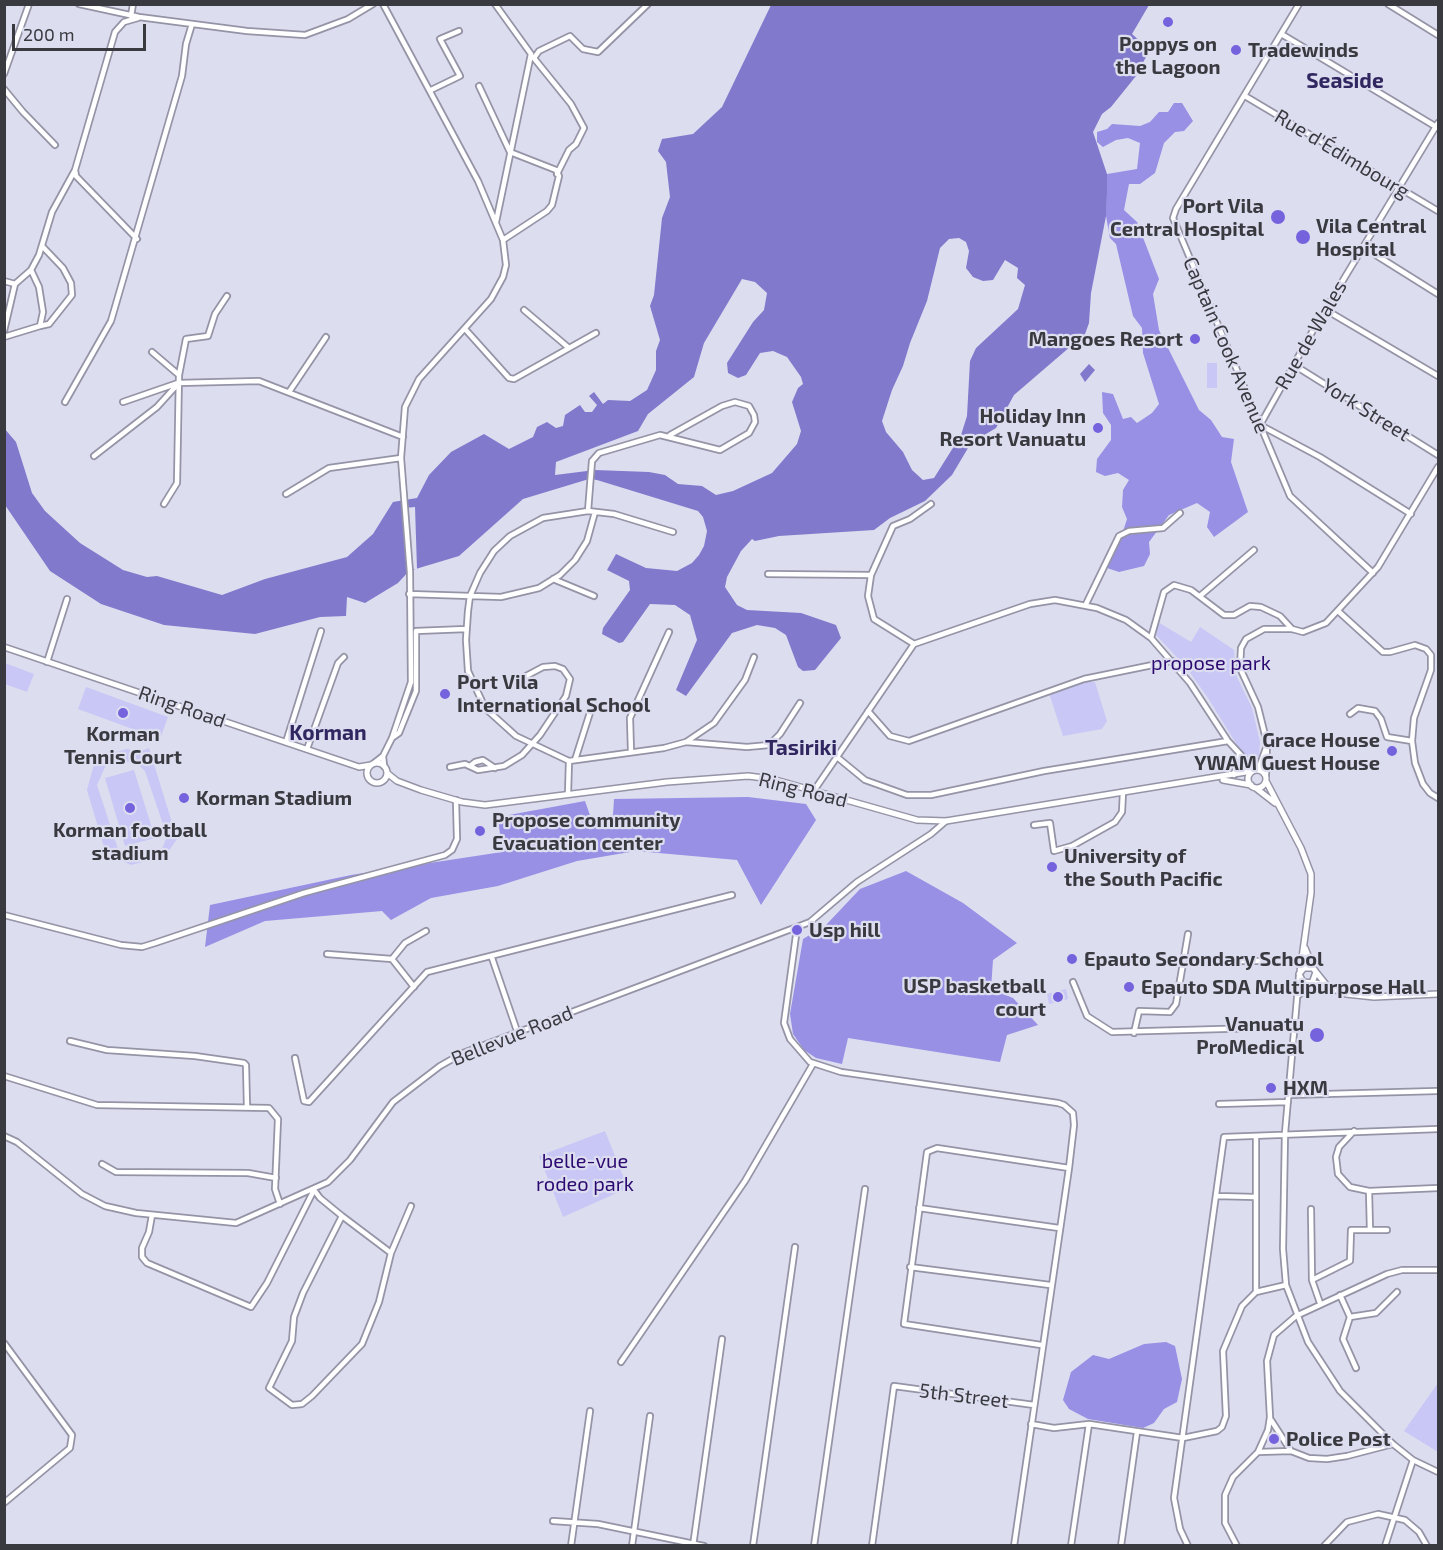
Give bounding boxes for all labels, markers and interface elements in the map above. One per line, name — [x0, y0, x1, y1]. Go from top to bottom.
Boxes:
scale bar — [15, 12, 148, 50]
marker: Poppys on the Lagoon — [1161, 15, 1175, 29]
text: 200 m — [23, 23, 75, 45]
place label: Poppys on the Lagoon — [1115, 32, 1221, 79]
place label: Tradewinds — [1248, 38, 1359, 62]
marker: Tradewinds — [1229, 43, 1243, 57]
district label: Seaside — [1306, 68, 1384, 94]
street label: Rue d'Édimbourg — [1270, 104, 1414, 204]
place label: Port Vila Central Hospital — [1110, 194, 1264, 241]
marker: Port Vila Central Hospital — [1269, 208, 1287, 226]
place label: Vila Central Hospital — [1316, 214, 1426, 261]
marker: Vila Central Hospital — [1294, 228, 1312, 246]
street label: Captain Cook Avenue — [1178, 253, 1274, 437]
street label: Rue de Wales — [1270, 276, 1352, 394]
place label: Mangoes Resort — [1028, 327, 1183, 351]
marker: Mangoes Resort — [1188, 332, 1202, 346]
street label: York Street — [1317, 373, 1415, 447]
place label: Holiday Inn Resort Vanuatu — [939, 404, 1086, 451]
marker: Holiday Inn Resort Vanuatu — [1091, 421, 1105, 435]
park label: propose park — [1151, 651, 1271, 675]
place label: Port Vila International School — [457, 670, 650, 717]
street label: Ring Road — [135, 681, 229, 733]
marker: Port Vila International School — [438, 687, 452, 701]
marker: Korman Tennis Court — [116, 706, 130, 720]
district label: Korman — [289, 720, 367, 746]
place label: Korman Tennis Court — [64, 722, 182, 769]
place label: Grace House YWAM Guest House — [1194, 728, 1380, 775]
district label: Tasiriki — [765, 735, 837, 761]
marker: Grace House YWAM Guest House — [1385, 744, 1399, 758]
street label: Ring Road — [756, 767, 850, 813]
place label: Korman Stadium — [196, 786, 352, 810]
marker: Korman Stadium — [177, 791, 191, 805]
marker: Korman football stadium — [123, 801, 137, 815]
place label: Propose community Evacuation center — [492, 808, 681, 855]
place label: Korman football stadium — [53, 818, 207, 865]
marker: Propose community Evacuation center — [473, 824, 487, 838]
place label: University of the South Pacific — [1064, 844, 1223, 891]
marker: University of the South Pacific — [1045, 860, 1059, 874]
place label: Usp hill — [809, 918, 880, 942]
marker: Usp hill — [790, 923, 804, 937]
place label: Epauto Secondary School — [1084, 947, 1324, 971]
marker: Epauto Secondary School — [1065, 952, 1079, 966]
place label: USP basketball court — [903, 974, 1046, 1021]
place label: Epauto SDA Multipurpose Hall — [1141, 975, 1426, 999]
marker: Epauto SDA Multipurpose Hall — [1122, 980, 1136, 994]
marker: USP basketball court — [1051, 990, 1065, 1004]
street label: Bellevue Road — [448, 1001, 576, 1071]
place label: Vanuatu ProMedical — [1196, 1012, 1304, 1059]
marker: Vanuatu ProMedical — [1308, 1026, 1326, 1044]
place label: HXM — [1283, 1076, 1328, 1100]
marker: HXM — [1264, 1081, 1278, 1095]
park label: belle-vue rodeo park — [536, 1149, 634, 1196]
street label: 5th Street — [918, 1379, 1010, 1413]
place label: Police Post — [1286, 1427, 1391, 1451]
marker: Police Post — [1267, 1432, 1281, 1446]

